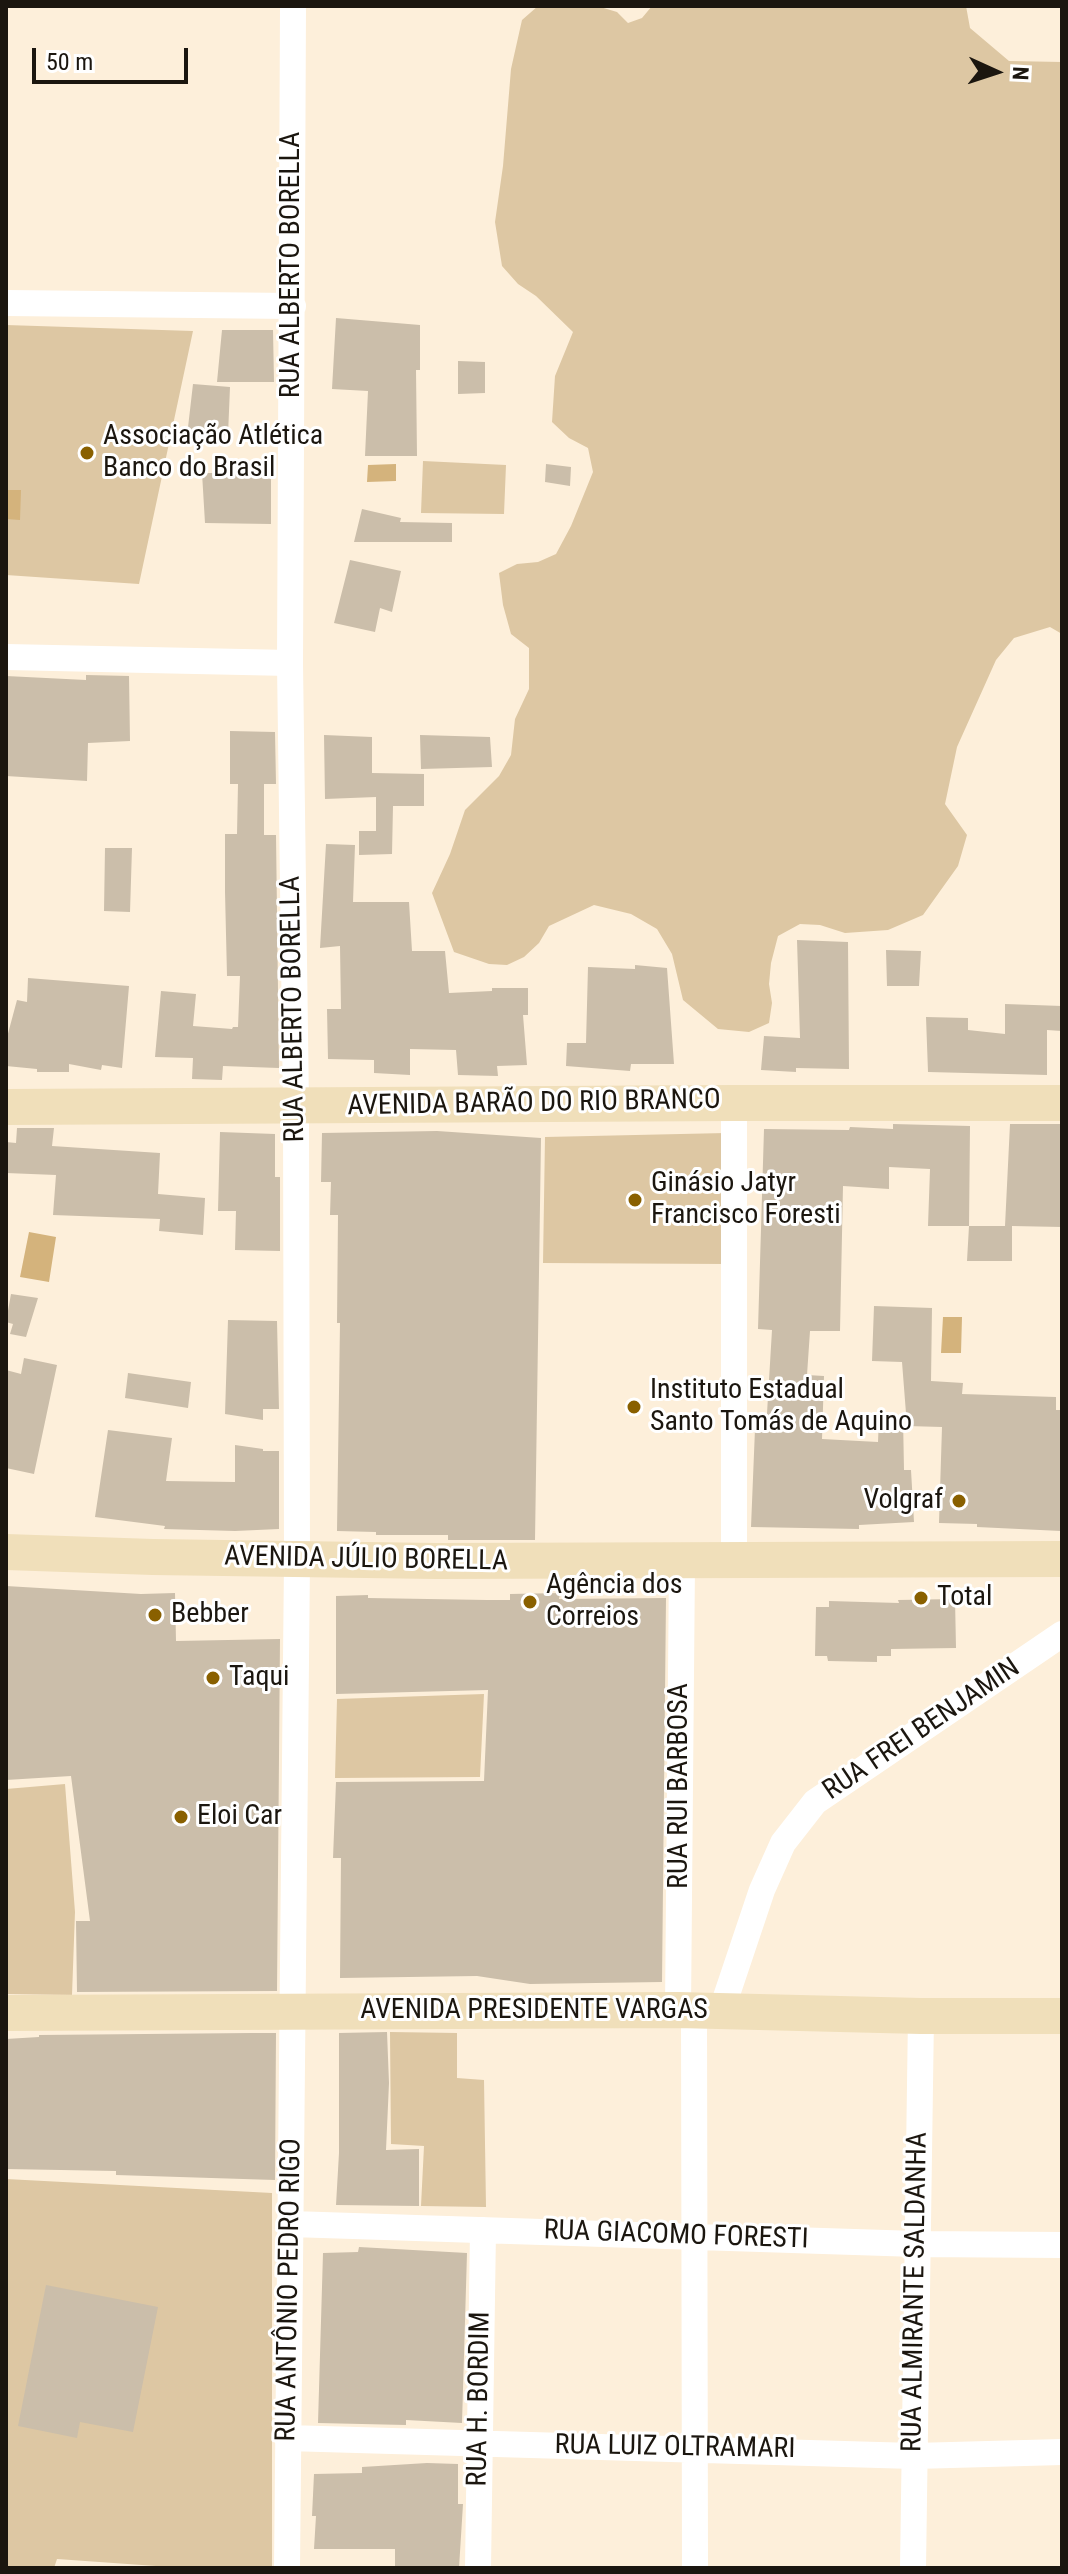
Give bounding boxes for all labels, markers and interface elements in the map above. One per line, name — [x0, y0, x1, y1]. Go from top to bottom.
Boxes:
scale bar — [36, 32, 192, 82]
north arrow — [956, 32, 1036, 112]
text: 50 m — [46, 48, 93, 76]
text: N — [1008, 66, 1033, 81]
street label: RUA ALBERTO BORELLA — [275, 132, 309, 398]
place label: Associação Atlética Banco do Brasil — [103, 420, 323, 486]
marker: Associação Atlética Banco do Brasil — [78, 444, 96, 462]
street label: RUA ALBERTO BORELLA — [275, 875, 313, 1143]
street label: AVENIDA BARÃO DO RIO BRANCO — [347, 1084, 721, 1124]
place label: Ginásio Jatyr Francisco Foresti — [651, 1167, 841, 1233]
marker: Ginásio Jatyr Francisco Foresti — [626, 1191, 644, 1209]
place label: Instituto Estadual Santo Tomás de Aquino — [650, 1374, 912, 1440]
marker: Instituto Estadual Santo Tomás de Aquino — [625, 1398, 643, 1416]
place label: Volgraf — [863, 1484, 943, 1518]
marker: Volgraf — [950, 1492, 968, 1510]
street label: AVENIDA JÚLIO BORELLA — [224, 1541, 508, 1579]
place label: Agência dos Correios — [546, 1569, 683, 1635]
place label: Total — [937, 1581, 992, 1615]
marker: Total — [912, 1589, 930, 1607]
marker: Agência dos Correios — [521, 1593, 539, 1611]
place label: Bebber — [171, 1598, 249, 1632]
marker: Bebber — [146, 1606, 164, 1624]
street label: RUA FREI BENJAMIN — [817, 1652, 1027, 1808]
place label: Taqui — [229, 1661, 289, 1695]
marker: Taqui — [204, 1669, 222, 1687]
street label: RUA RUI BARBOSA — [663, 1683, 697, 1889]
place label: Eloi Car — [197, 1800, 282, 1834]
marker: Eloi Car — [172, 1808, 190, 1826]
street label: AVENIDA PRESIDENTE VARGAS — [360, 1994, 708, 2028]
street label: RUA ALMIRANTE SALDANHA — [896, 2132, 936, 2452]
street label: RUA ANTÔNIO PEDRO RIGO — [271, 2138, 309, 2442]
street label: RUA GIACOMO FORESTI — [543, 2215, 809, 2257]
street label: RUA H. BORDIM — [462, 2311, 498, 2487]
street label: RUA LUIZ OLTRAMARI — [554, 2429, 796, 2467]

